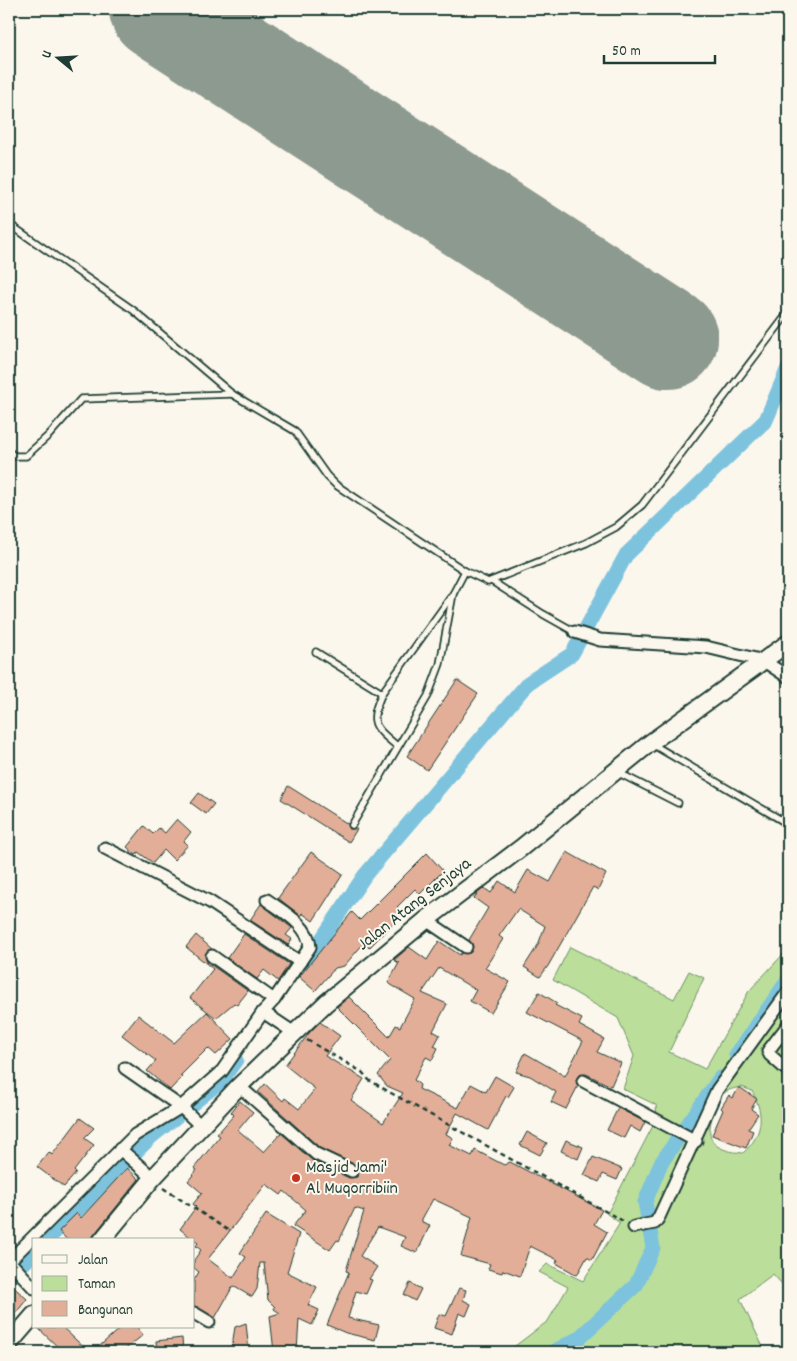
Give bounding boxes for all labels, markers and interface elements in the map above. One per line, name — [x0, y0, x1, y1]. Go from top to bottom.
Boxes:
north arrow — [32, 32, 82, 82]
scale bar — [604, 32, 716, 64]
text: 50 m — [612, 41, 641, 63]
text: U — [37, 48, 58, 61]
street label: Jalan Atang Senjaya — [353, 852, 478, 957]
place label: Masjid Jami' Al Muqorribiin — [306, 1156, 398, 1202]
marker: Masjid Jami' Al Muqorribiin — [290, 1172, 302, 1184]
legend — [32, 1238, 195, 1328]
text: Jalan — [78, 1250, 108, 1272]
text: Taman — [78, 1274, 115, 1296]
text: Bangunan — [78, 1300, 133, 1322]

